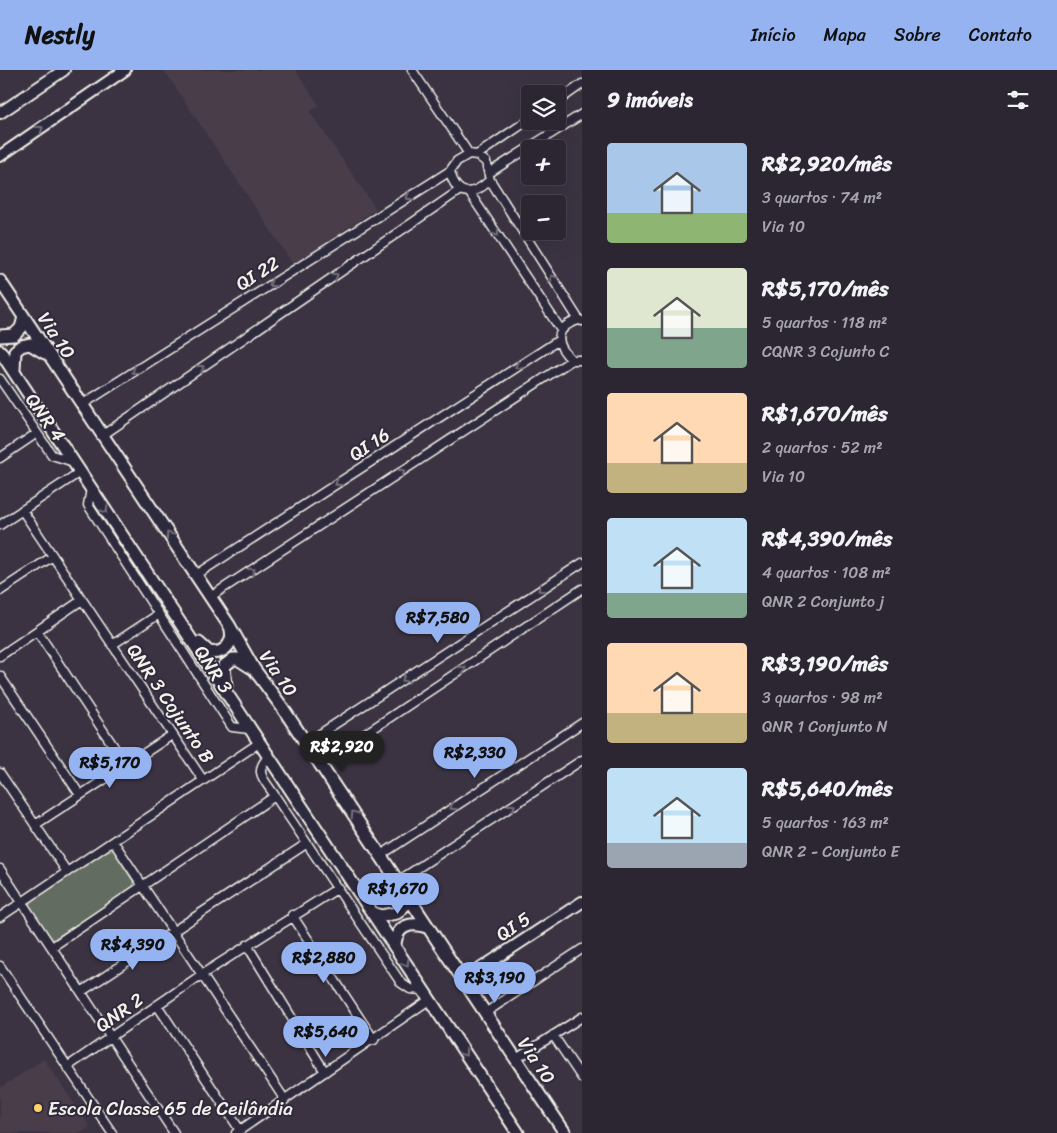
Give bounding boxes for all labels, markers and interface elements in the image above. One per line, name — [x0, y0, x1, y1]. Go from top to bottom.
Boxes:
text: Nestly — [25, 14, 95, 56]
text: Início — [751, 19, 796, 51]
text: Mapa — [824, 19, 866, 51]
text: Sobre — [894, 19, 941, 51]
text: Contato — [969, 19, 1032, 51]
text: 9 imóveis — [607, 81, 693, 119]
map controls — [521, 85, 566, 240]
button: layers — [521, 85, 566, 130]
icon: filters — [1004, 86, 1032, 114]
one-way arrow — [34, 126, 44, 135]
button: + — [521, 140, 566, 185]
text: R$2,920/mês — [762, 145, 892, 183]
icon: home — [647, 163, 707, 223]
text: 3 quartos · 74 m² — [762, 183, 882, 212]
one-way arrow — [405, 190, 414, 200]
button: − — [521, 195, 566, 240]
text: Via 10 — [762, 212, 805, 241]
one-way arrow — [490, 227, 499, 237]
street label: QI 22 — [229, 247, 286, 300]
text: R$5,170/mês — [762, 270, 889, 308]
one-way arrow — [329, 273, 339, 282]
one-way arrow — [549, 275, 559, 284]
one-way arrow — [268, 278, 278, 287]
icon: home — [647, 288, 707, 348]
street label: Via 10 — [29, 305, 85, 366]
text: 5 quartos · 118 m² — [762, 308, 887, 337]
text: CQNR 3 Cojunto C — [762, 337, 889, 366]
one-way arrow — [514, 360, 523, 370]
one-way arrow — [131, 365, 140, 374]
one-way arrow — [195, 365, 205, 374]
street label: QNR 4 — [17, 386, 75, 449]
text: R$1,670/mês — [762, 395, 888, 433]
icon: home — [647, 413, 707, 473]
street label: QI 16 — [342, 419, 397, 470]
text: 2 quartos · 52 m² — [762, 433, 882, 462]
text: Via 10 — [762, 462, 805, 491]
one-way arrow — [396, 469, 406, 478]
one-way arrow — [334, 477, 343, 487]
one-way arrow — [99, 504, 108, 513]
text: R$4,390/mês — [762, 520, 892, 558]
one-way arrow — [166, 531, 175, 540]
icon: home — [647, 538, 707, 598]
text: 4 quartos · 108 m² — [762, 558, 891, 587]
one-way arrow — [246, 568, 255, 578]
one-way arrow — [538, 583, 547, 593]
text: QNR 2 Conjunto j — [762, 587, 884, 616]
pin: R$7,580 — [392, 602, 484, 644]
text: R$7,580 — [406, 603, 470, 632]
street label: QNR 3 Cojunto B — [118, 636, 223, 770]
street label: QNR 3 — [185, 638, 242, 701]
street label: Via 10 — [250, 643, 307, 704]
text: R$3,190/mês — [762, 645, 888, 683]
icon: home — [647, 663, 707, 723]
one-way arrow — [457, 666, 466, 675]
one-way arrow — [402, 672, 411, 682]
text: 3 quartos · 98 m² — [762, 683, 882, 712]
text: QNR 1 Conjunto N — [762, 712, 888, 741]
pin: R$2,920 — [296, 730, 388, 773]
text: R$2,920 — [310, 732, 374, 761]
pin: R$2,330 — [429, 736, 521, 779]
text: R$2,330 — [444, 738, 506, 767]
pin: R$5,170 — [64, 746, 156, 789]
text: R$5,170 — [80, 748, 140, 777]
text: R$5,640/mês — [762, 770, 893, 808]
icon: home — [647, 788, 707, 848]
one-way arrow — [450, 801, 459, 810]
one-way arrow — [506, 804, 515, 813]
text: 5 quartos · 163 m² — [762, 808, 889, 837]
one-way arrow — [350, 810, 360, 819]
text: QNR 2 - Conjunto E — [762, 837, 899, 866]
pin: R$1,670 — [352, 872, 444, 915]
text: R$1,670 — [368, 874, 428, 903]
street label: QI 5 — [489, 902, 538, 950]
pin: R$4,390 — [87, 928, 179, 971]
text: R$4,390 — [101, 930, 165, 959]
pin: R$2,880 — [278, 942, 370, 984]
text: R$2,880 — [292, 943, 356, 972]
one-way arrow — [400, 958, 410, 967]
pin: R$3,190 — [449, 962, 541, 1004]
text: R$3,190 — [465, 963, 525, 992]
street label: QNR 2 — [88, 984, 150, 1041]
pin: R$5,640 — [280, 1016, 372, 1058]
text: R$5,640 — [294, 1017, 358, 1046]
street label: Via 10 — [509, 1030, 565, 1091]
one-way arrow — [458, 1047, 467, 1057]
place label: Escola Classe 65 de Ceilândia — [48, 1092, 293, 1125]
marker: Escola Classe 65 de Ceilândia — [32, 1102, 44, 1114]

